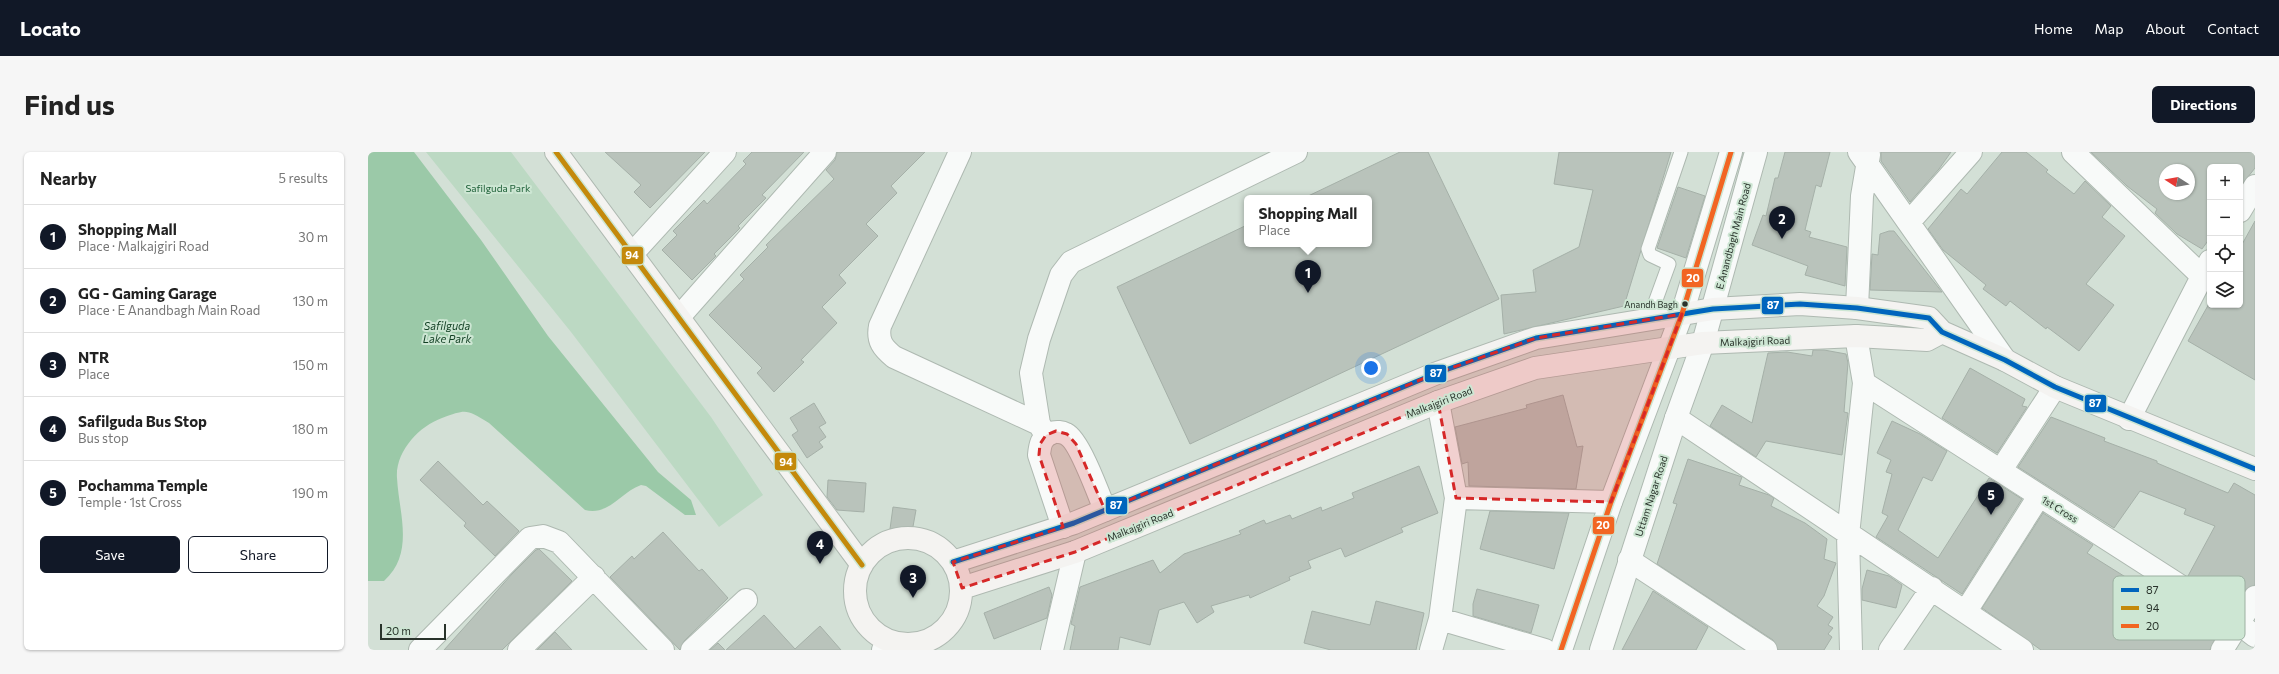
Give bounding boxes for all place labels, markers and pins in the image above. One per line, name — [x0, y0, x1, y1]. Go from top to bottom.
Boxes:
pin: 2 — [1769, 206, 1795, 239]
pin: 1 — [1295, 260, 1321, 293]
place label: Anandh Bagh — [1624, 299, 1678, 310]
marker: Anandh Bagh — [1680, 299, 1690, 309]
pin: 5 — [1978, 482, 2004, 515]
pin: 4 — [807, 531, 833, 564]
pin: 3 — [900, 565, 926, 598]

